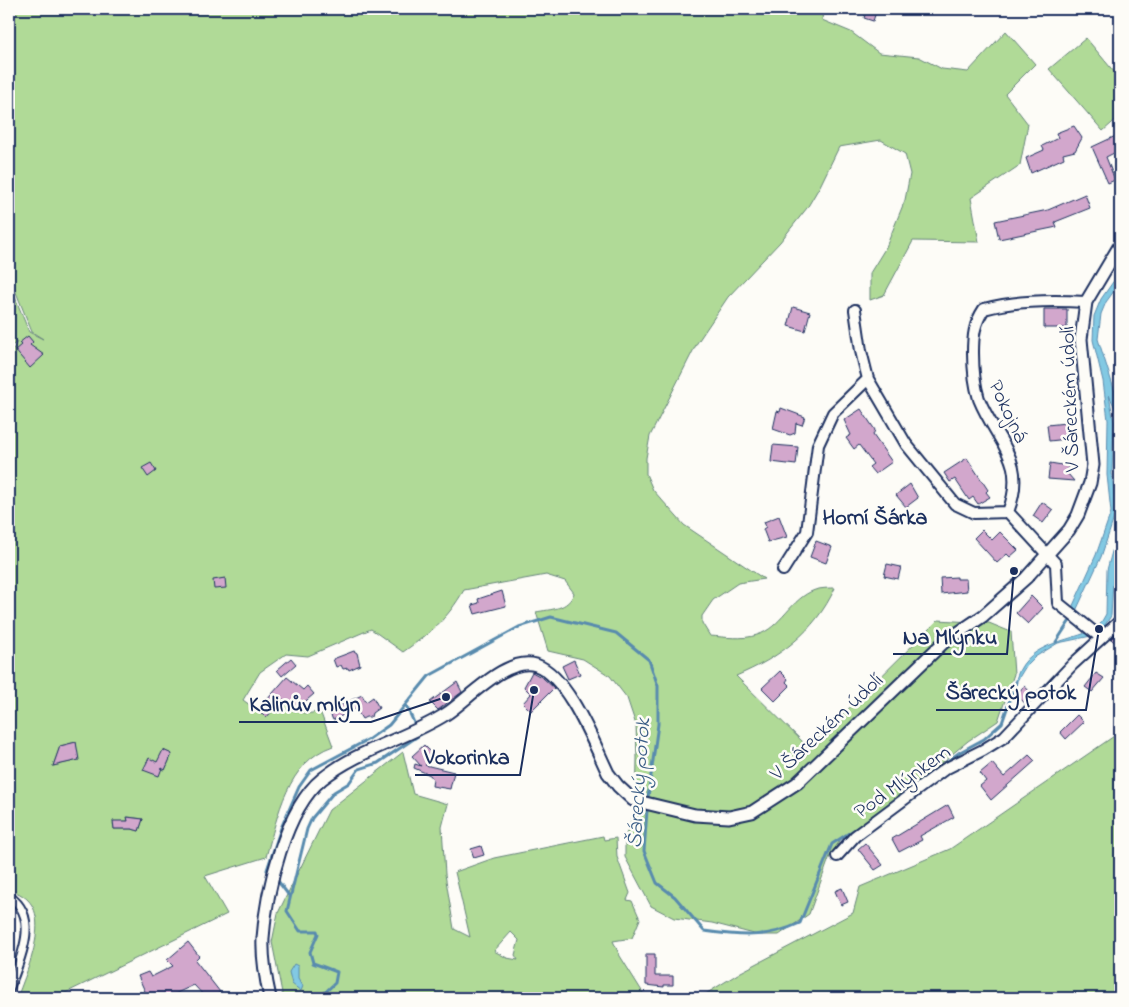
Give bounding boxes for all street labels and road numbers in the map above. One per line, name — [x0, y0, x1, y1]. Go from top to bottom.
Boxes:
street label: V Šáreckém údolí — [1053, 325, 1089, 473]
street label: Pokojná — [980, 376, 1035, 448]
street label: V Šáreckém údolí — [763, 667, 891, 789]
street label: Pod Mlýnkem — [849, 738, 959, 829]

